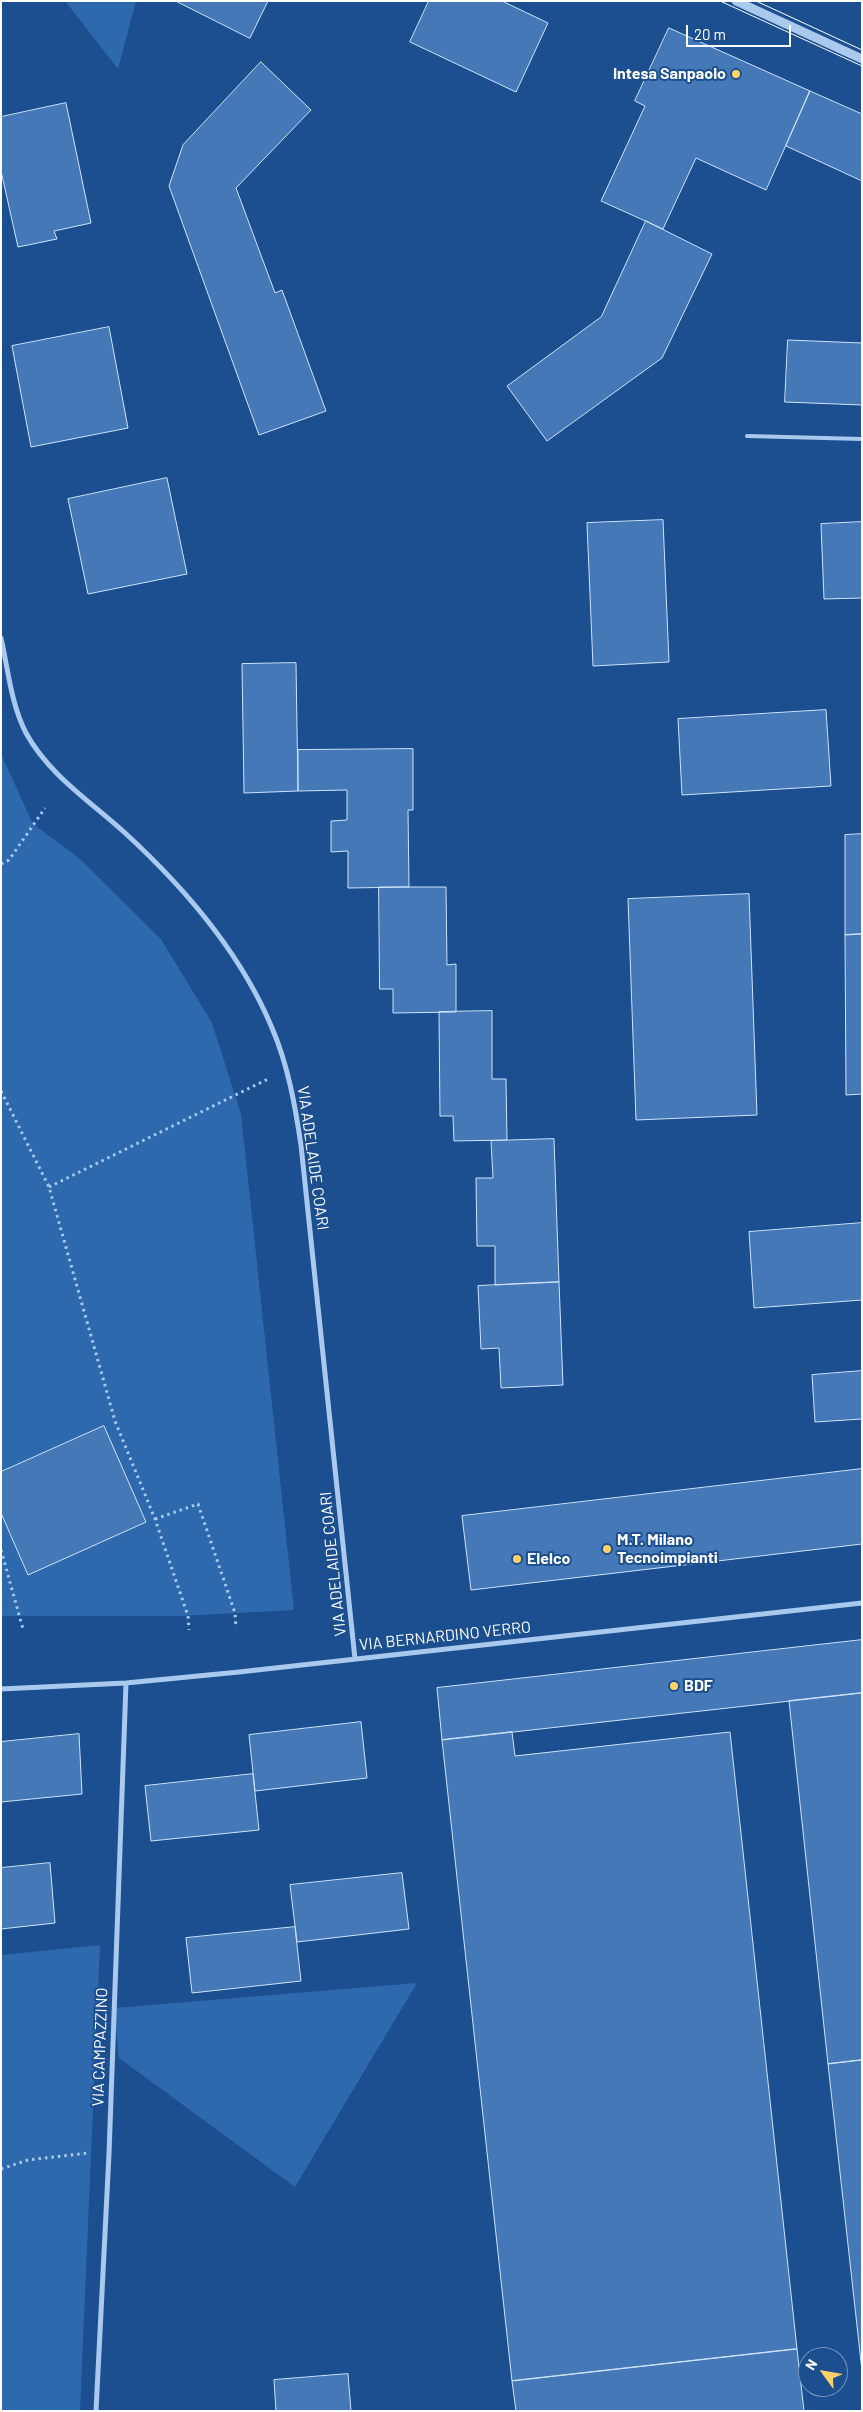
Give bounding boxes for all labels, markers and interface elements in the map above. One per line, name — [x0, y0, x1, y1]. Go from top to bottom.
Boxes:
scale bar — [688, 15, 793, 47]
text: 20 m — [694, 25, 726, 43]
place label: Intesa Sanpaolo — [613, 64, 726, 84]
marker: Intesa Sanpaolo — [730, 68, 742, 80]
street label: VIA ADELAIDE COARI — [293, 1085, 333, 1231]
street label: VIA ADELAIDE COARI — [316, 1491, 350, 1637]
place label: M.T. Milano Tecnoimpianti — [617, 1530, 718, 1568]
marker: M.T. Milano Tecnoimpianti — [601, 1543, 613, 1555]
place label: Elelco — [527, 1549, 570, 1569]
marker: Elelco — [511, 1553, 523, 1565]
street label: VIA BERNARDINO VERRO — [358, 1617, 532, 1655]
place label: BDF — [684, 1676, 713, 1696]
marker: BDF — [668, 1680, 680, 1692]
street label: VIA CAMPAZZINO — [88, 1987, 112, 2107]
north arrow — [798, 2347, 848, 2397]
text: N — [801, 2356, 820, 2373]

